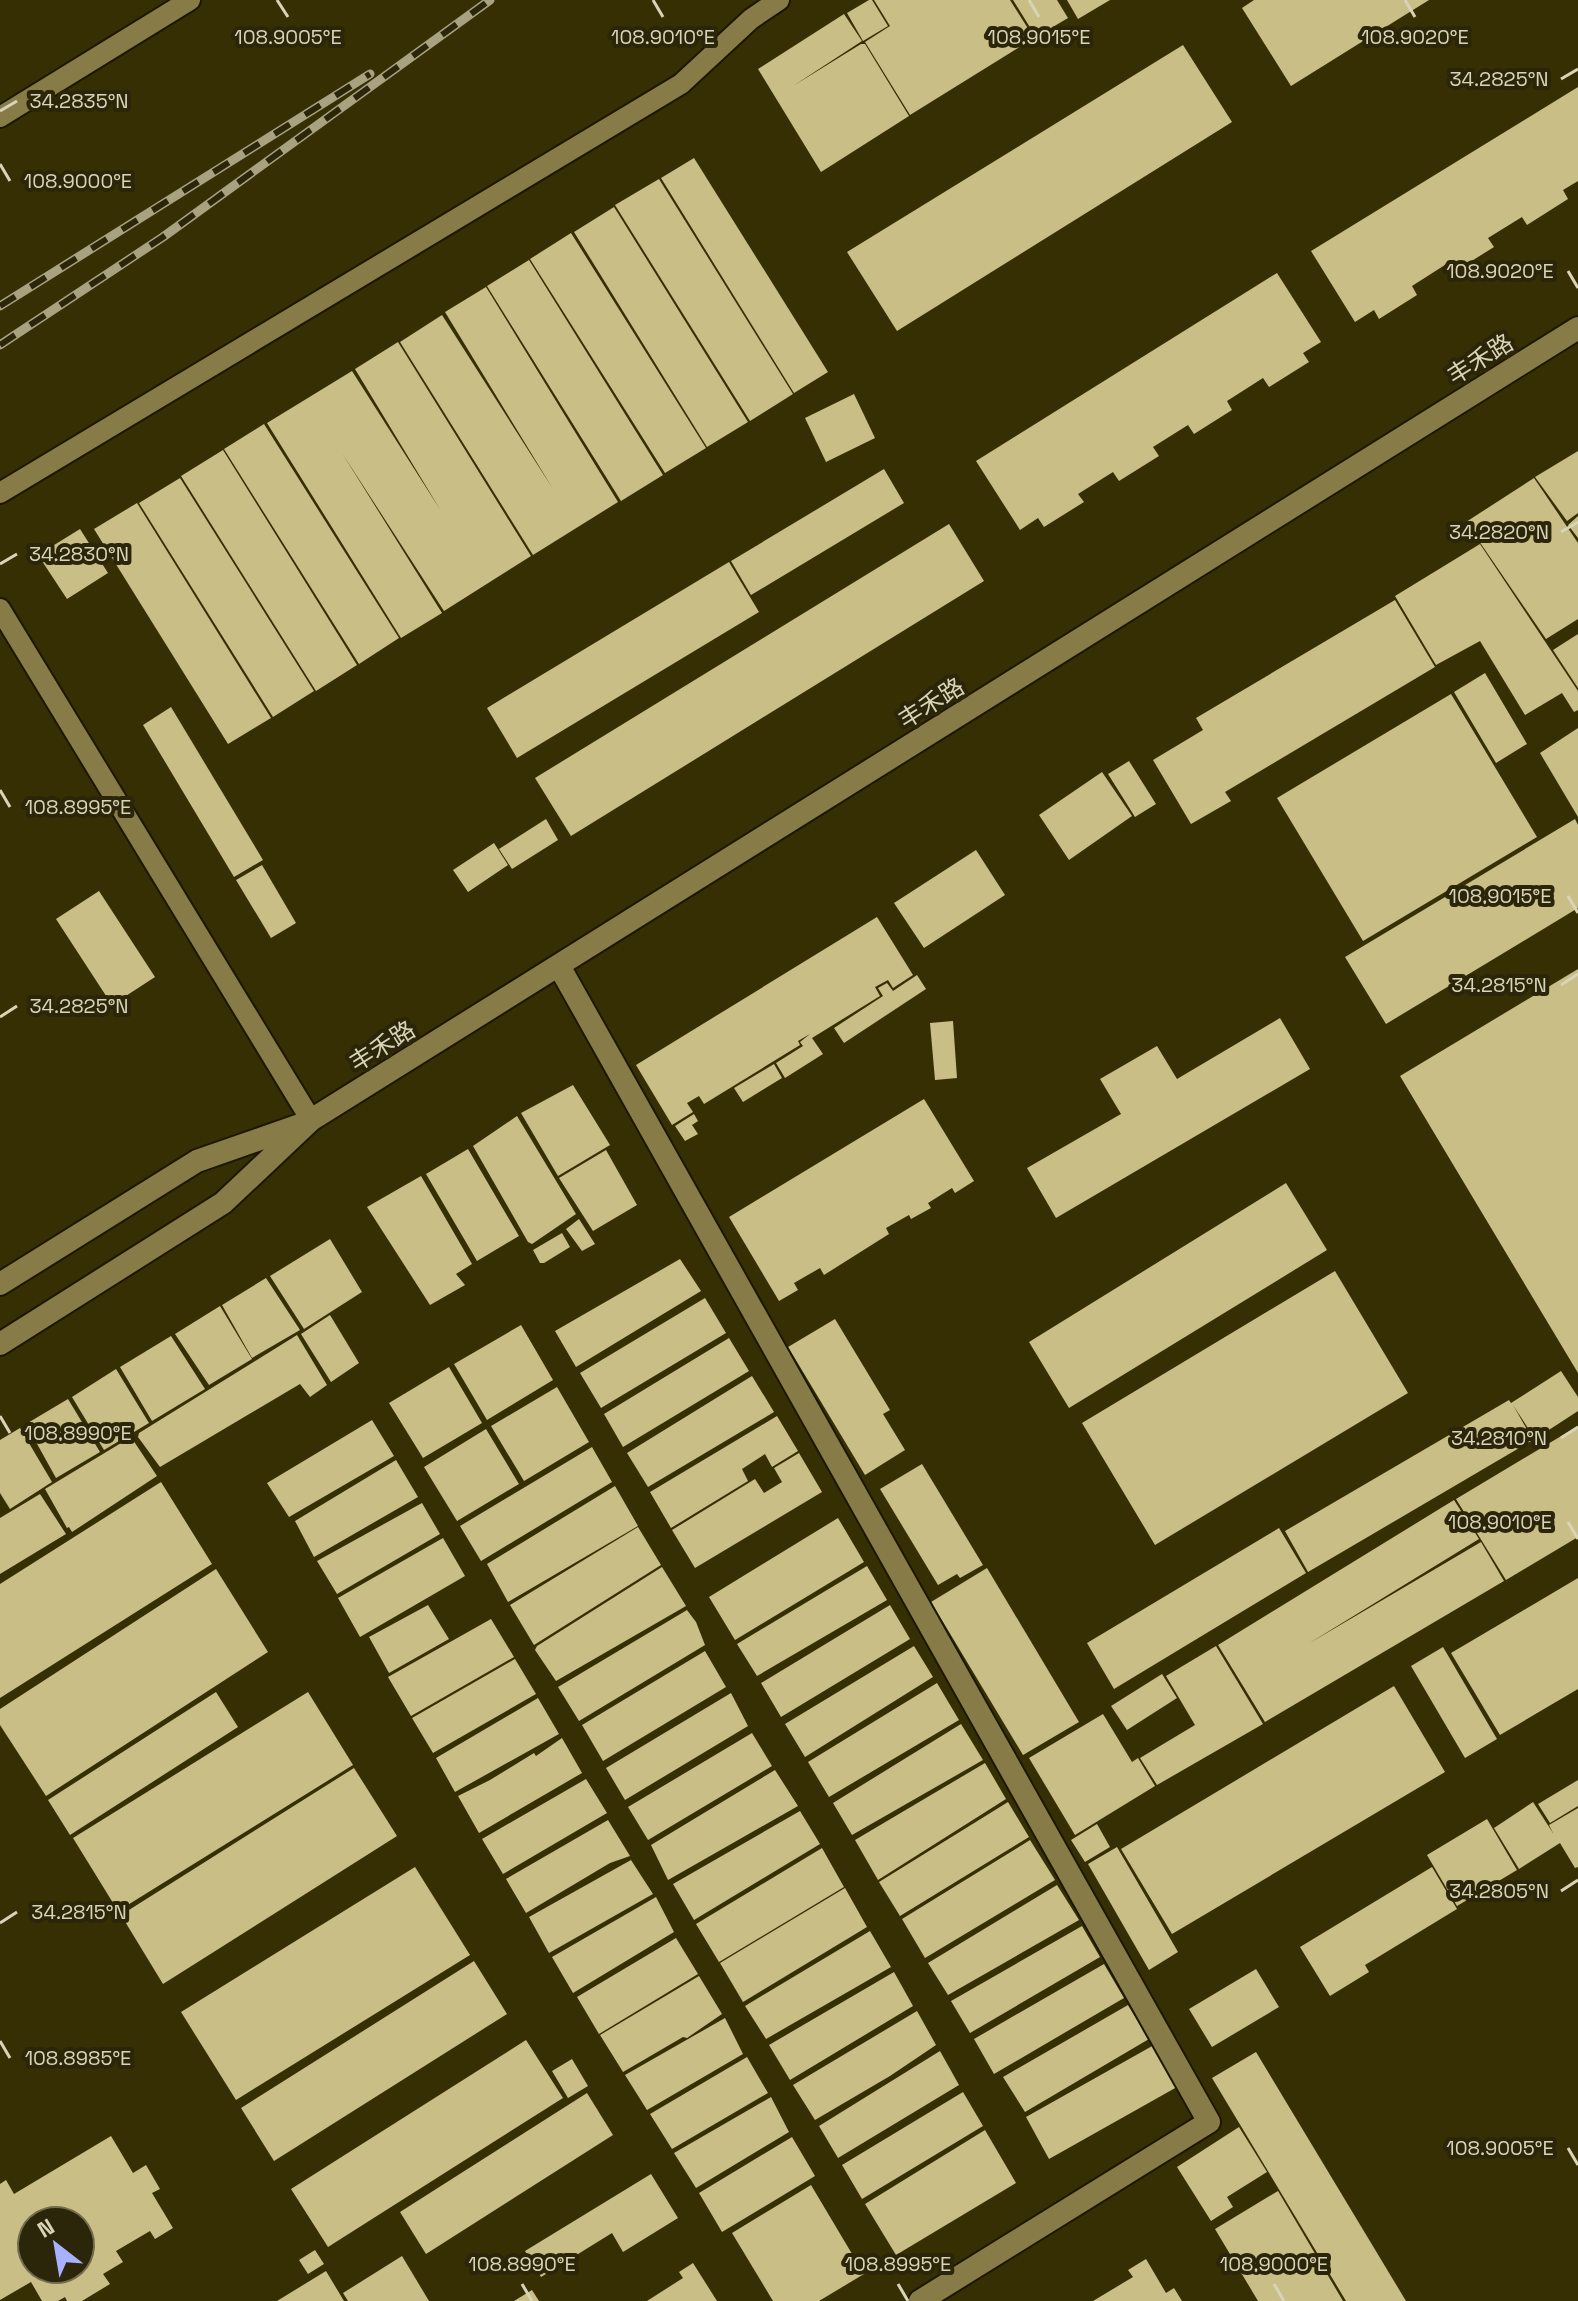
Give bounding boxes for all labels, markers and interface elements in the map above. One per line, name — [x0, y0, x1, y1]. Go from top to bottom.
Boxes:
text: 108.9005°E — [234, 24, 342, 50]
text: 108.9010°E — [611, 24, 715, 50]
text: 108.9015°E — [988, 24, 1090, 50]
text: 108.9020°E — [1361, 24, 1469, 50]
text: 34.2825°N — [1449, 66, 1549, 92]
text: 34.2835°N — [29, 88, 129, 114]
text: 108.9000°E — [24, 168, 132, 194]
text: 108.9020°E — [1446, 258, 1554, 284]
street label: 丰禾路 — [1441, 327, 1519, 391]
text: 34.2820°N — [1449, 519, 1549, 545]
text: 34.2830°N — [29, 541, 129, 567]
street label: 丰禾路 — [892, 671, 970, 735]
text: 108.8995°E — [25, 794, 131, 820]
text: 108.9015°E — [1449, 883, 1551, 909]
text: 34.2815°N — [1451, 972, 1547, 998]
text: 34.2825°N — [29, 993, 129, 1019]
street label: 丰禾路 — [343, 1014, 421, 1078]
text: 108.8990°E — [24, 1420, 132, 1446]
text: 34.2810°N — [1451, 1425, 1547, 1451]
text: 108.9010°E — [1448, 1509, 1552, 1535]
text: 34.2805°N — [1449, 1878, 1549, 1904]
text: 34.2815°N — [31, 1899, 127, 1925]
text: 108.8985°E — [25, 2045, 131, 2071]
text: 108.9005°E — [1446, 2135, 1554, 2161]
north arrow — [16, 2205, 96, 2285]
text: N — [32, 2212, 59, 2244]
text: 108.8990°E — [468, 2251, 576, 2277]
text: 108.8995°E — [845, 2251, 951, 2277]
text: 108.9000°E — [1220, 2251, 1328, 2277]

